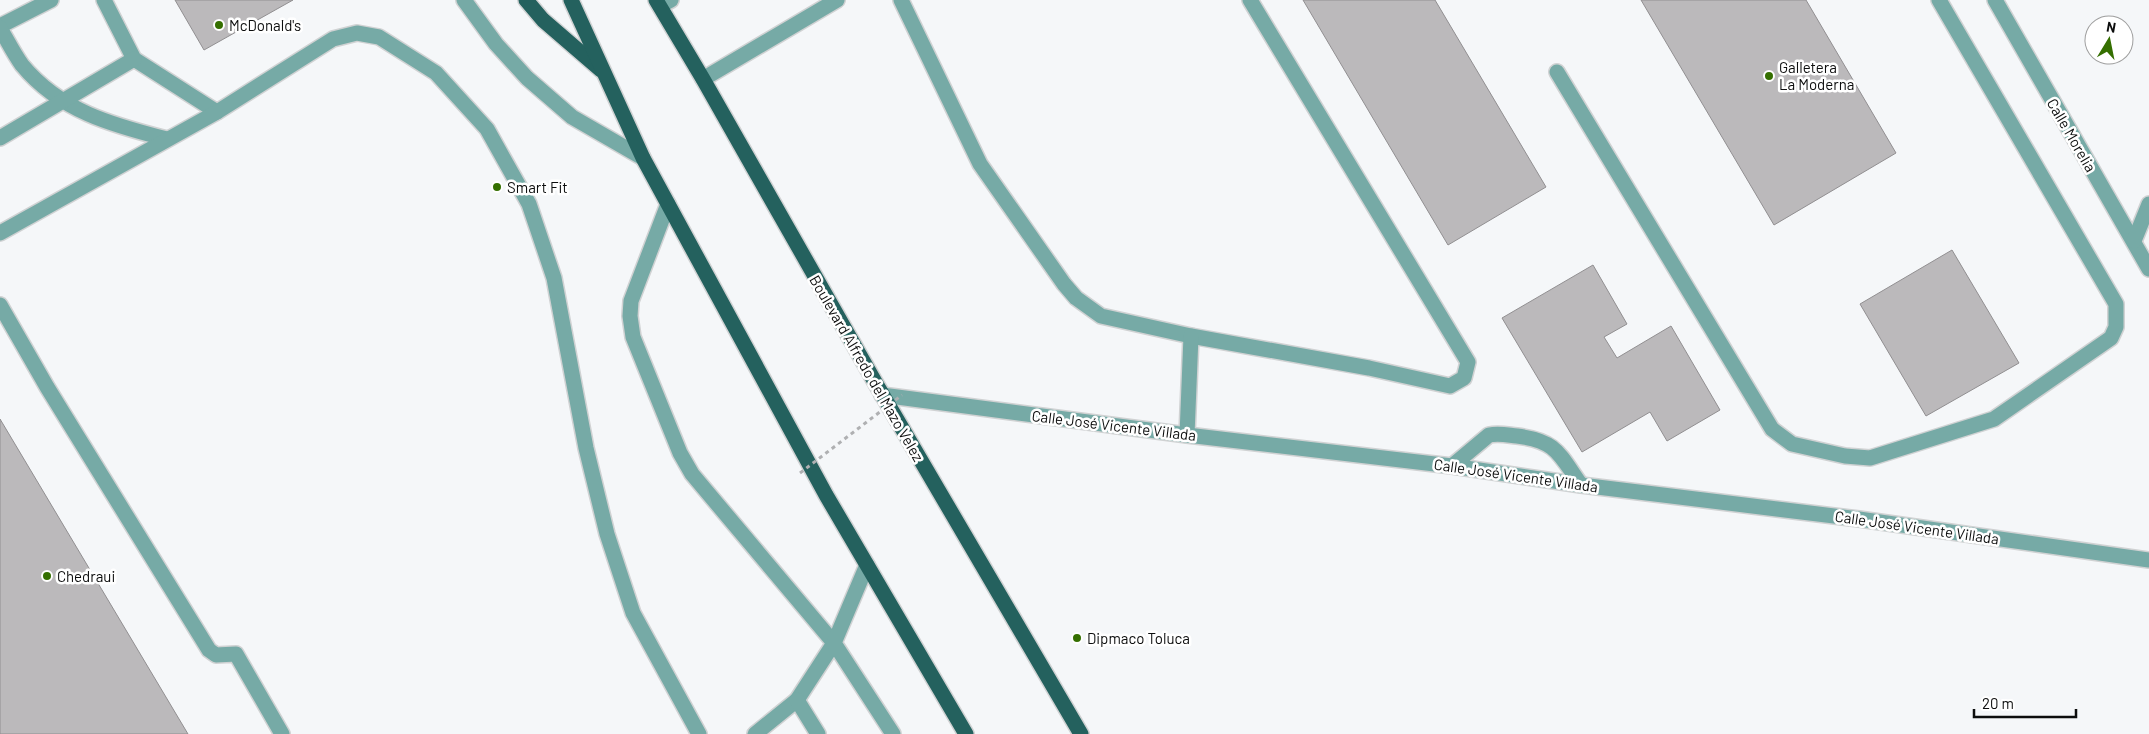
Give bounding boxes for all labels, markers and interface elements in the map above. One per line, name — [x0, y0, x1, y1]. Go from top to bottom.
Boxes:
north arrow — [2084, 15, 2134, 65]
place label: McDonald's — [229, 16, 301, 34]
text: N — [2105, 18, 2117, 36]
marker: McDonald's — [213, 19, 225, 31]
place label: Galletera La Moderna — [1779, 58, 1854, 93]
marker: Galletera La Moderna — [1763, 70, 1775, 82]
street label: Calle Morelia — [2044, 95, 2100, 175]
place label: Smart Fit — [507, 178, 568, 196]
marker: Smart Fit — [491, 181, 503, 193]
street label: Boulevard Alfredo del Mazo Velez — [806, 272, 928, 464]
street label: Calle José Vicente Villada — [1031, 406, 1197, 444]
street label: Calle José Vicente Villada — [1433, 455, 1599, 495]
street label: Calle José Vicente Villada — [1834, 507, 2000, 547]
place label: Chedraui — [57, 567, 115, 585]
marker: Chedraui — [41, 570, 53, 582]
place label: Dipmaco Toluca — [1087, 629, 1190, 647]
marker: Dipmaco Toluca — [1071, 632, 1083, 644]
scale bar — [1974, 686, 2076, 718]
text: 20 m — [1982, 694, 2014, 712]

